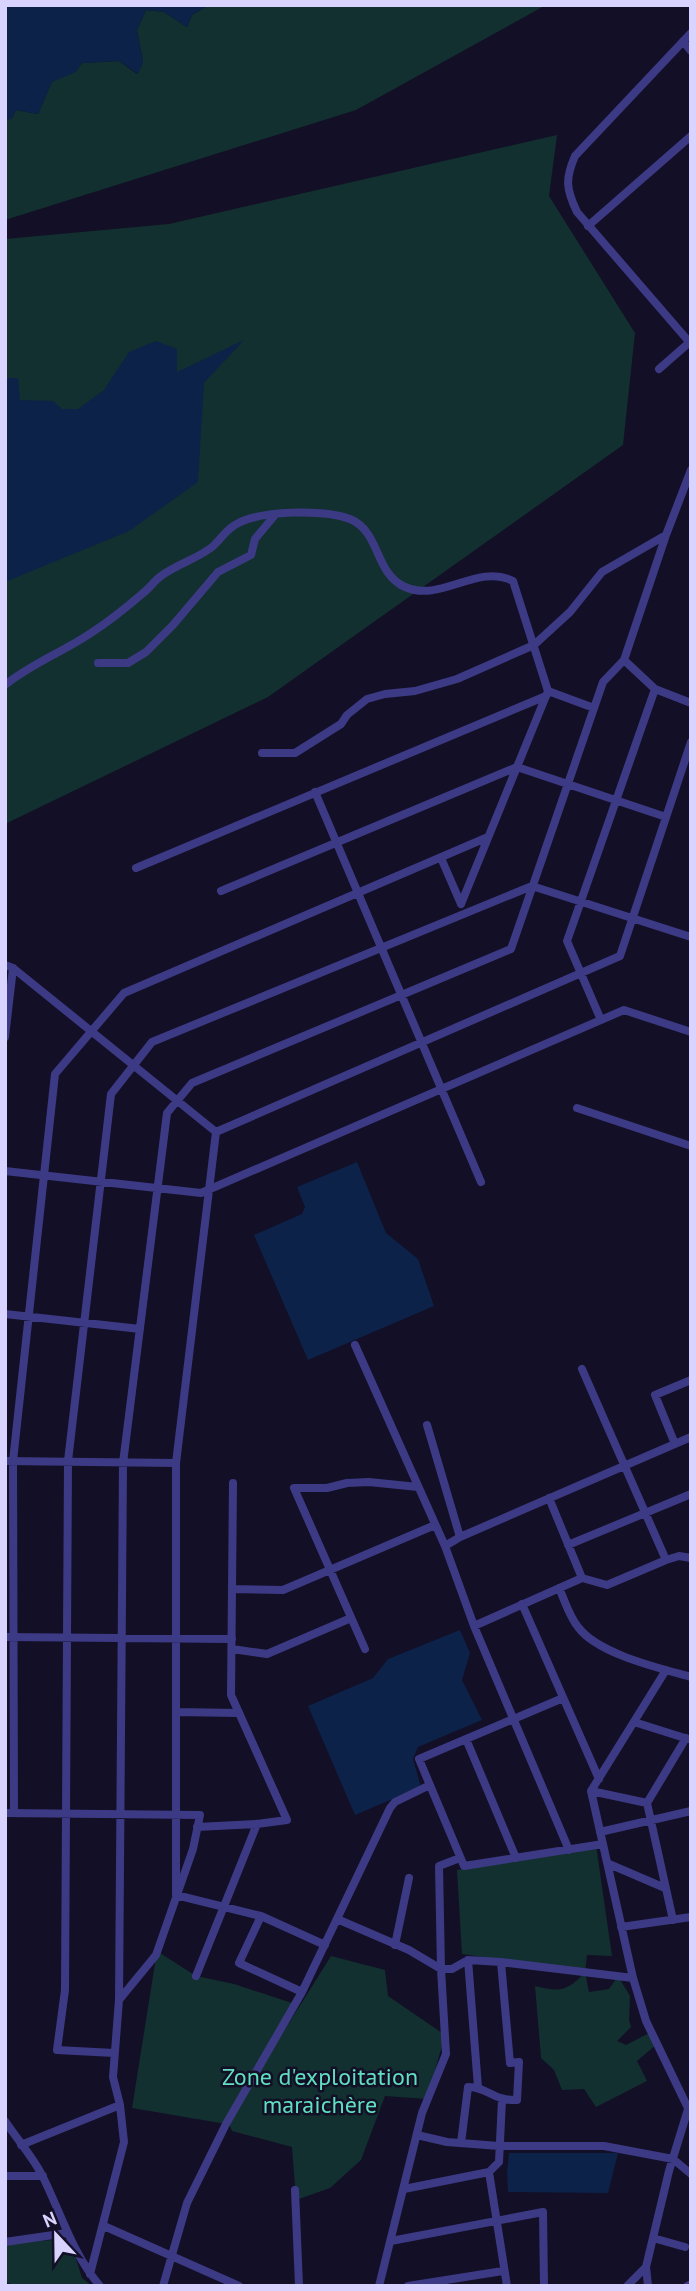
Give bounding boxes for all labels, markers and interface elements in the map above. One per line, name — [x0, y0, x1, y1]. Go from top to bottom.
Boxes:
park label: Zone d'exploitation maraichère — [222, 2061, 418, 2120]
north arrow — [21, 2200, 91, 2270]
text: N — [39, 2206, 60, 2233]

